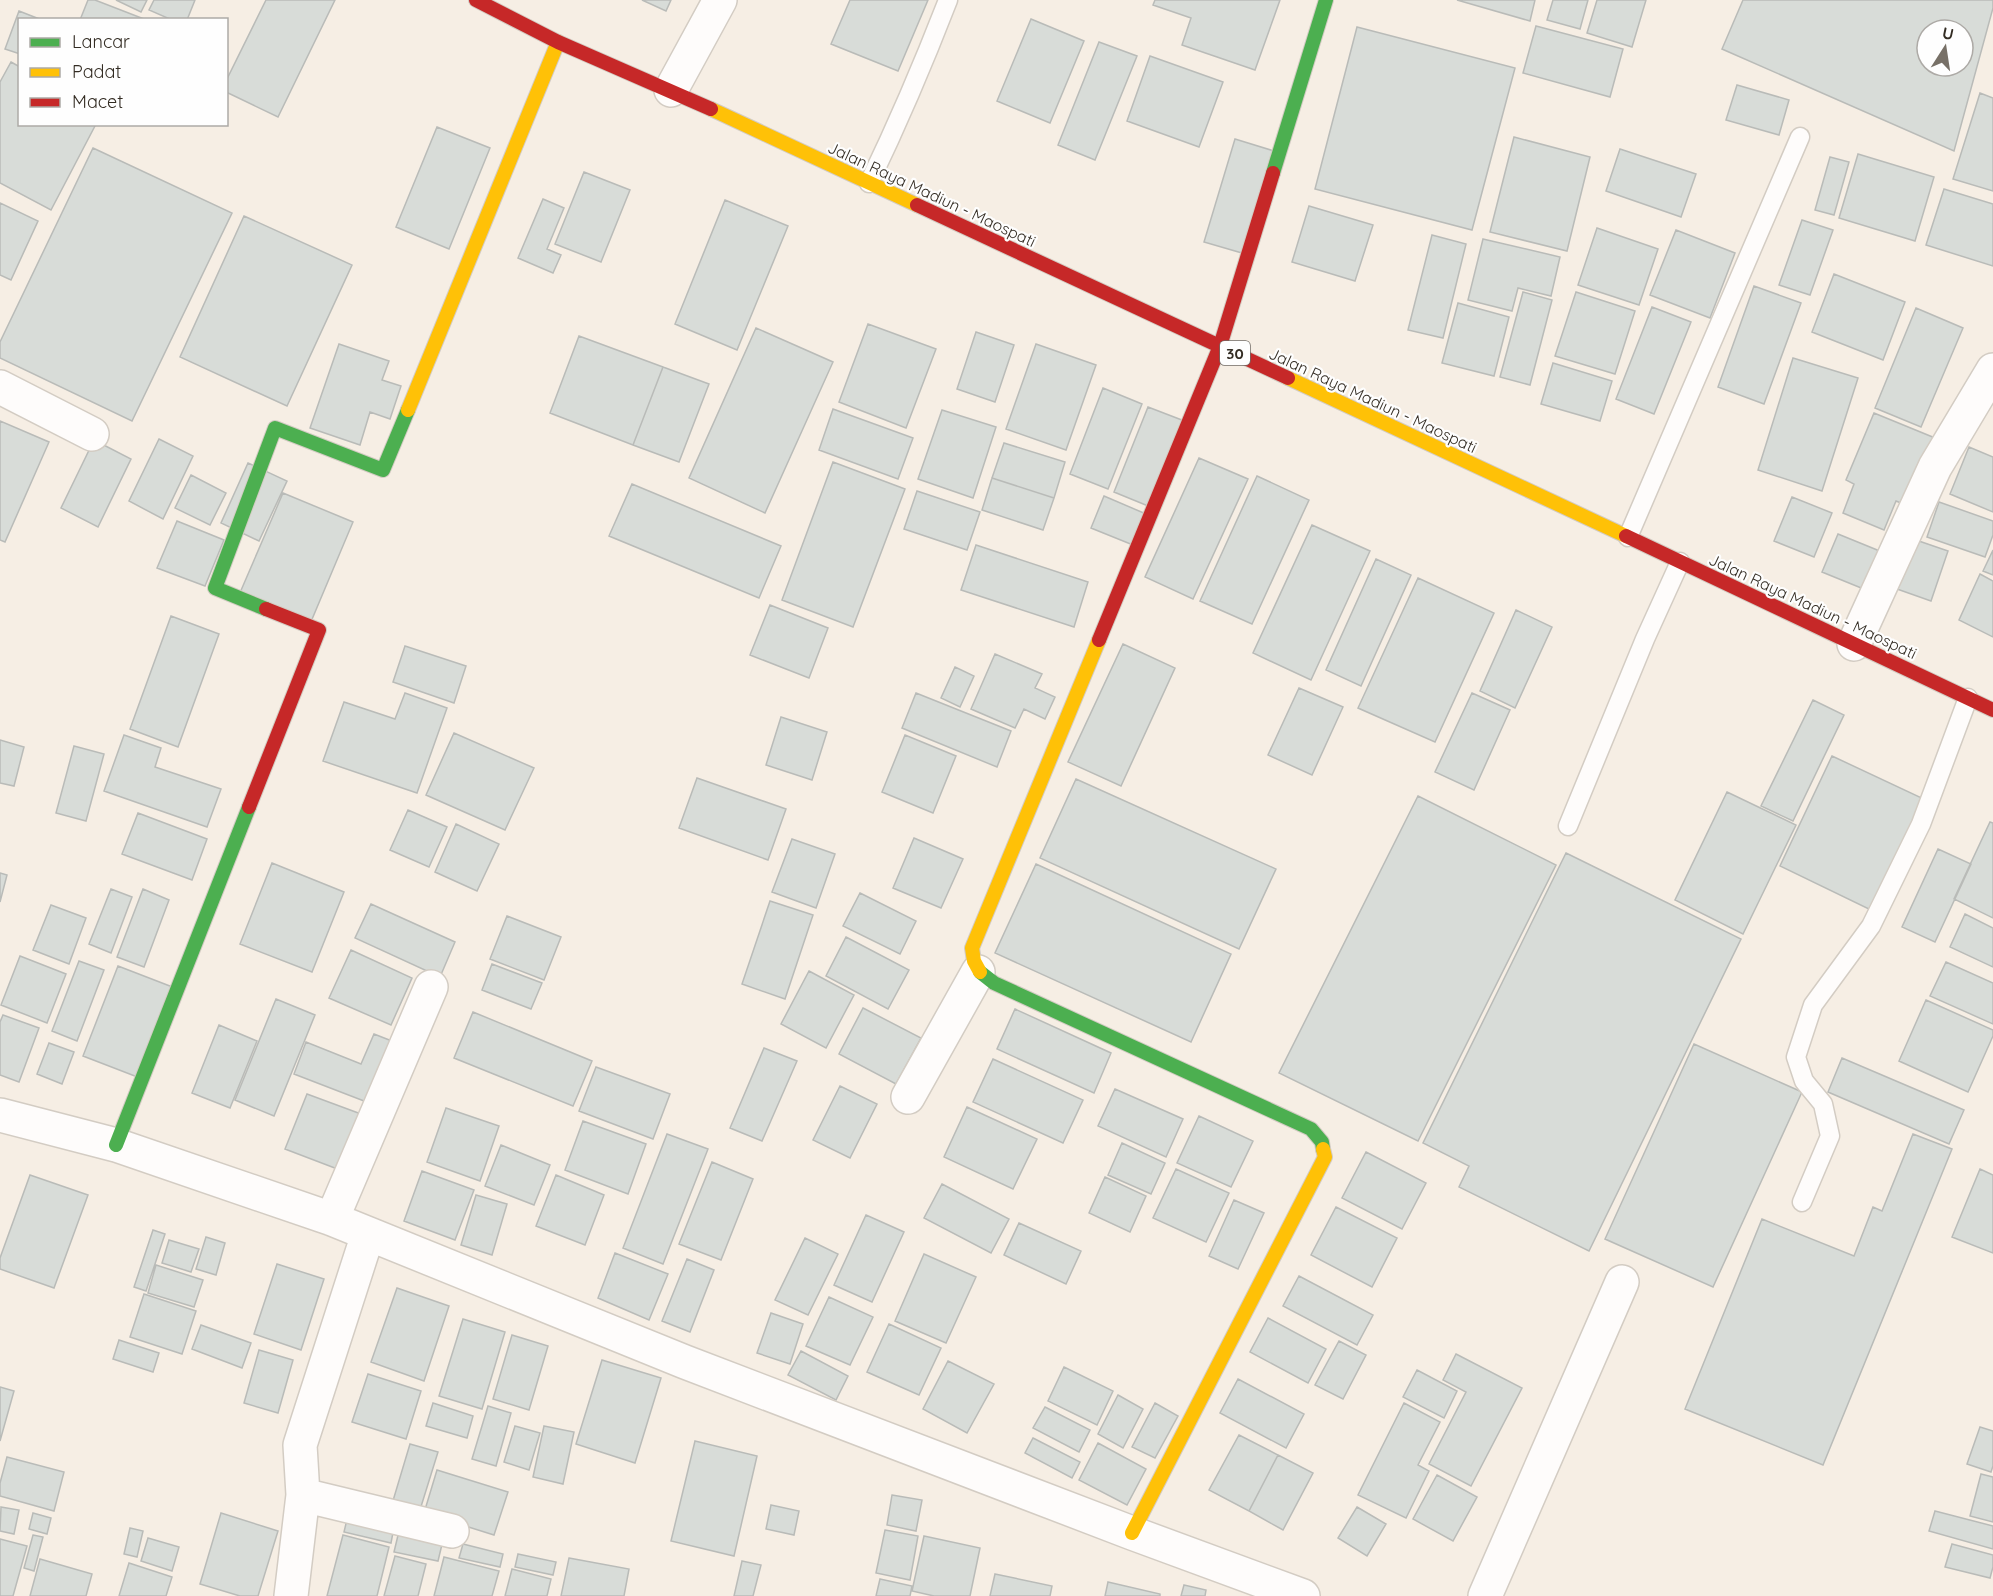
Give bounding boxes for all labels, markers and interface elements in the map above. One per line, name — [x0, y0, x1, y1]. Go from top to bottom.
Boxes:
legend — [18, 18, 228, 126]
north arrow — [1915, 18, 1975, 78]
text: U — [1941, 22, 1956, 44]
text: Lancar — [72, 30, 130, 53]
text: Padat — [72, 60, 121, 83]
text: Macet — [72, 90, 123, 113]
street label: Jalan Raya Madiun - Maospati — [825, 137, 1039, 251]
road number: 30 — [1220, 341, 1250, 365]
street label: Jalan Raya Madiun - Maospati — [1266, 343, 1480, 457]
street label: Jalan Raya Madiun - Maospati — [1706, 549, 1920, 663]

